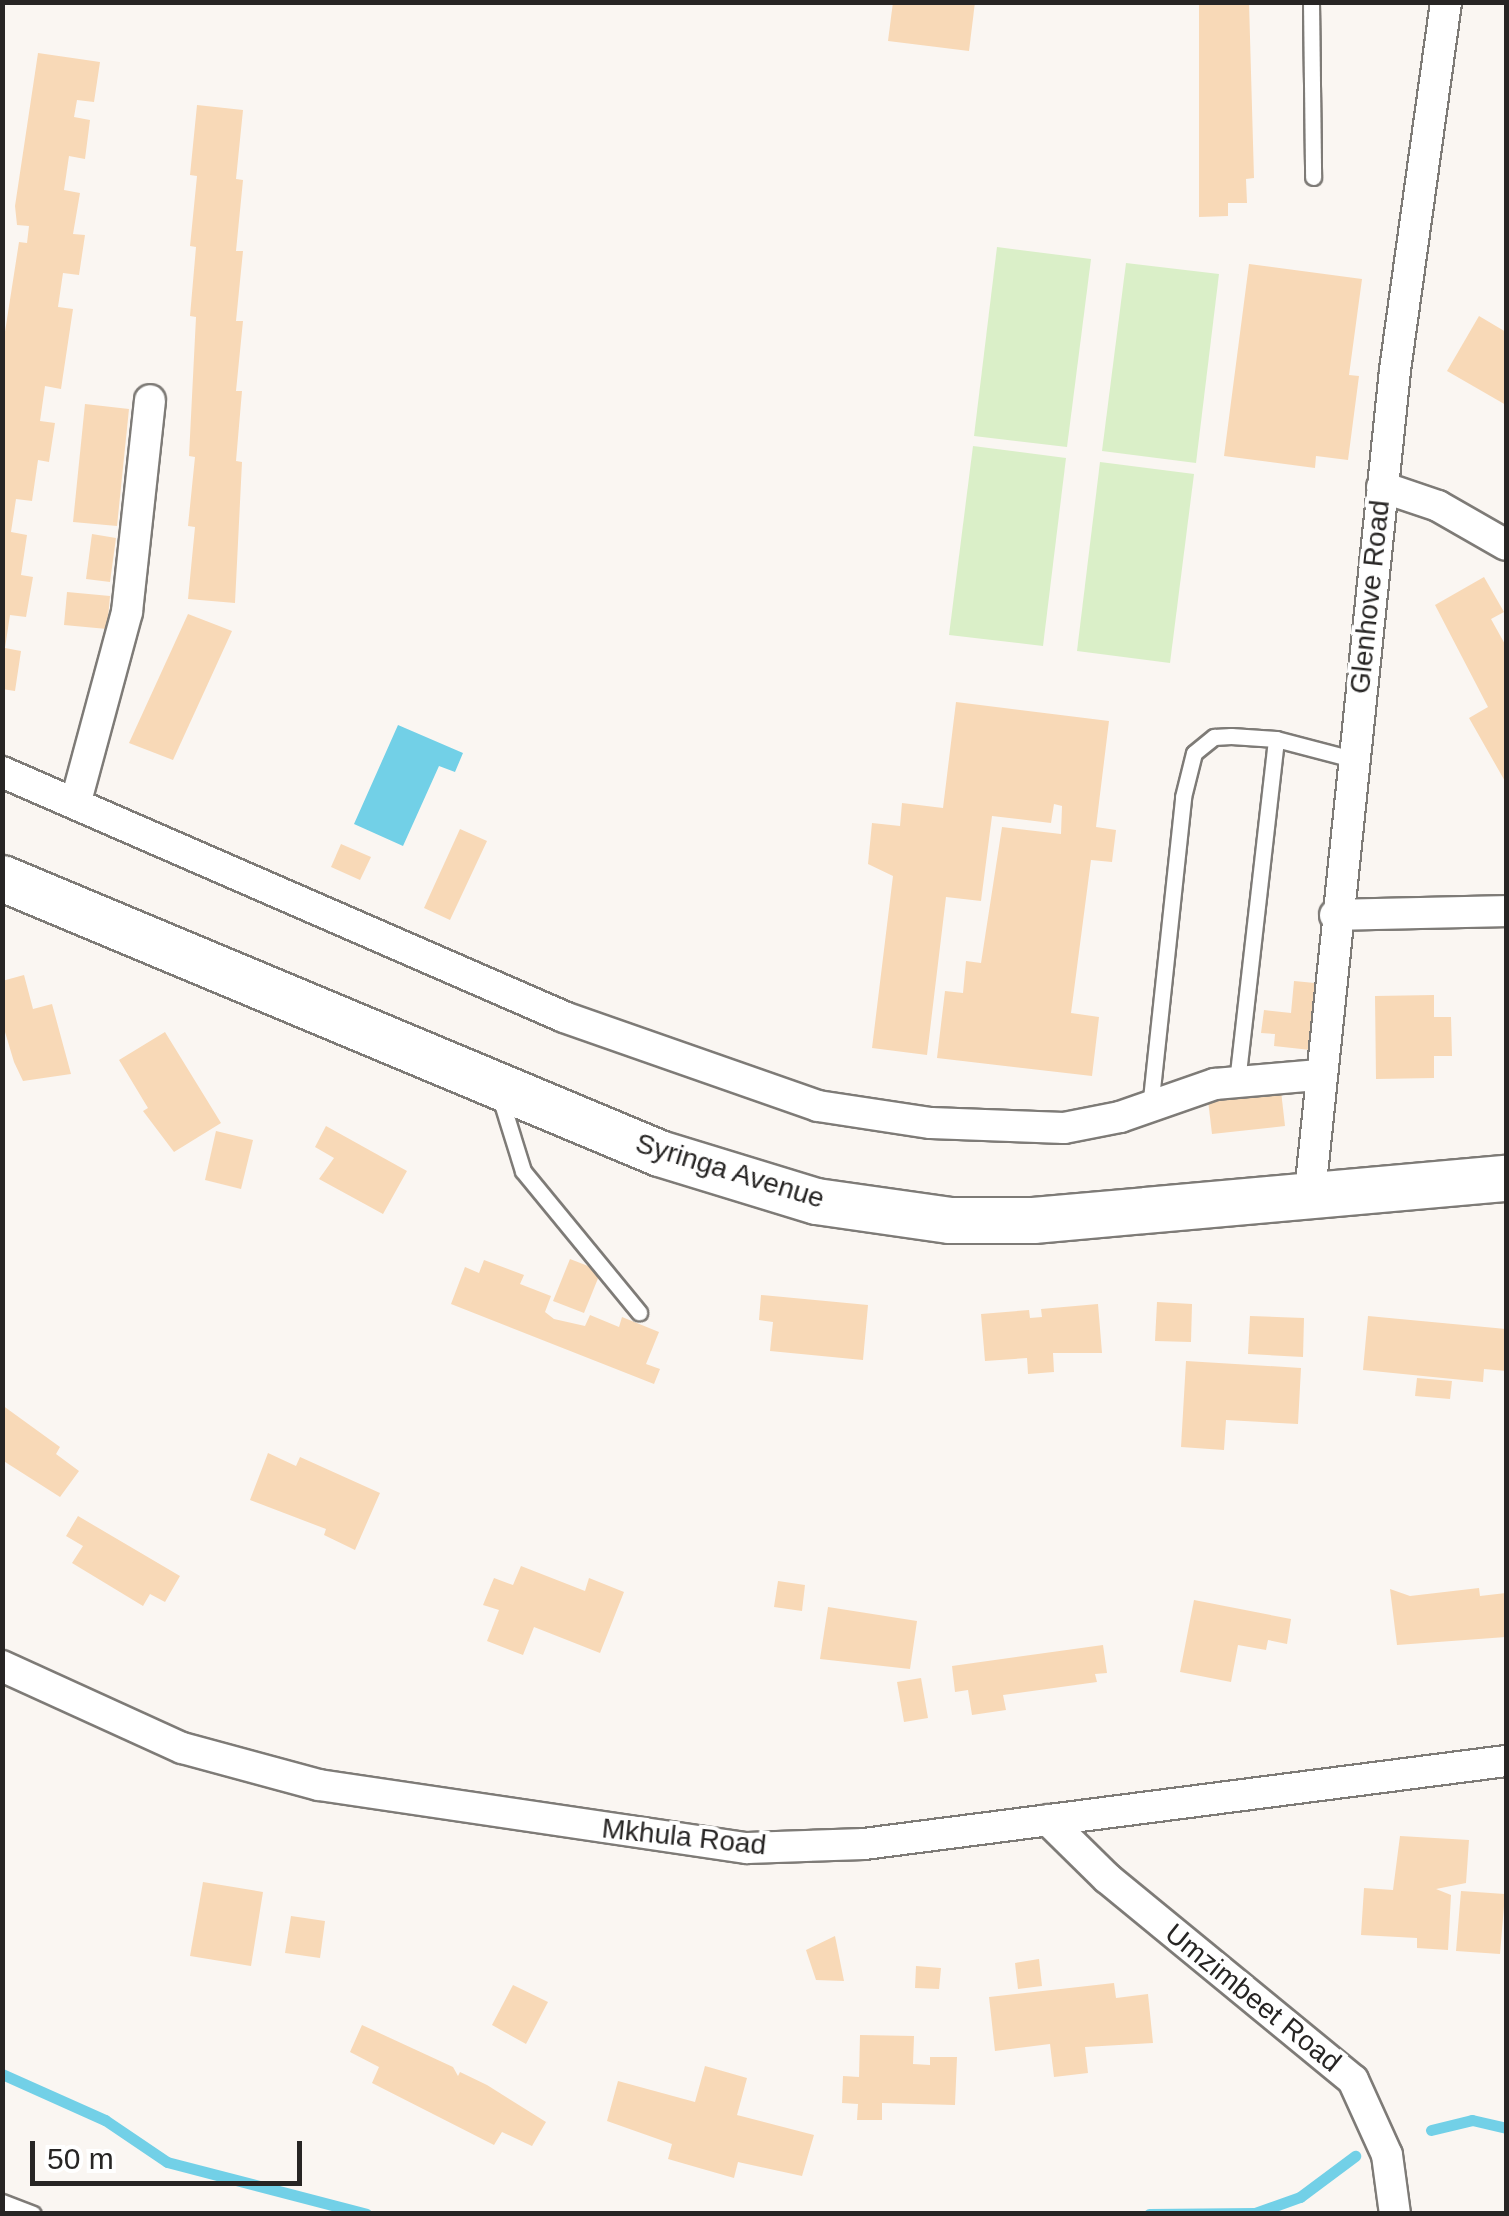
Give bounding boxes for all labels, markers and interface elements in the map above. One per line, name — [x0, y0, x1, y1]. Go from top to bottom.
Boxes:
street label: Glenhove Road — [1343, 498, 1397, 696]
street label: Syringa Avenue — [631, 1126, 829, 1216]
street label: Mkhula Road — [600, 1812, 768, 1862]
street label: Umzimbeet Road — [1158, 1917, 1348, 2079]
scale bar — [35, 2121, 308, 2183]
text: 50 m — [47, 2142, 114, 2175]

